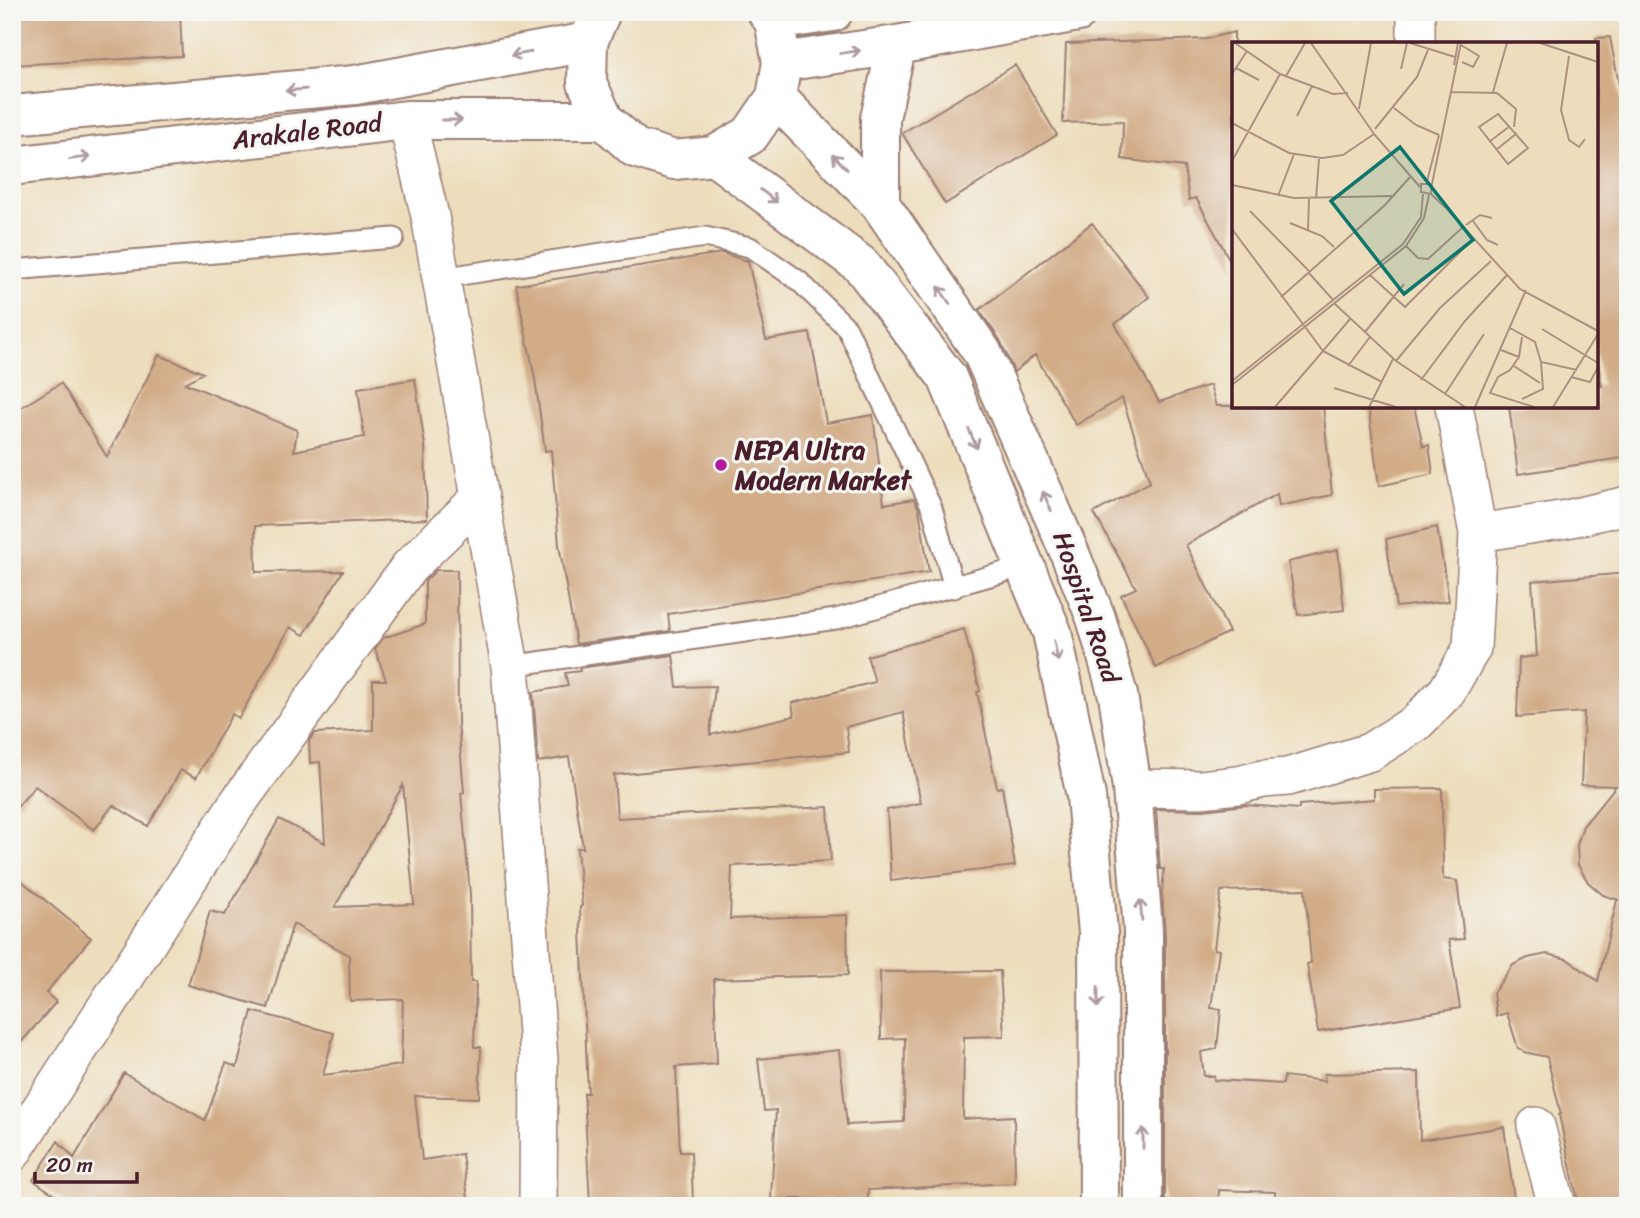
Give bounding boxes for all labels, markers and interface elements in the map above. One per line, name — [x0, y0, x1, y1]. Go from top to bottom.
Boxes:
inset map — [1232, 42, 1598, 408]
one-way arrow — [838, 45, 861, 58]
one-way arrow — [510, 48, 533, 62]
one-way arrow — [286, 84, 308, 97]
street label: Arakale Road — [229, 99, 387, 163]
one-way arrow — [441, 113, 464, 127]
one-way arrow — [68, 151, 91, 164]
one-way arrow — [831, 154, 848, 171]
one-way arrow — [759, 189, 778, 204]
one-way arrow — [936, 286, 951, 305]
place label: NEPA Ultra Modern Market — [734, 427, 912, 503]
one-way arrow — [967, 428, 980, 450]
marker: NEPA Ultra Modern Market — [713, 457, 729, 473]
one-way arrow — [1040, 491, 1053, 512]
street label: Hospital Road — [1040, 525, 1135, 691]
one-way arrow — [1049, 639, 1063, 662]
one-way arrow — [1134, 899, 1147, 922]
one-way arrow — [1091, 986, 1105, 1009]
one-way arrow — [1136, 1126, 1150, 1149]
scale bar — [35, 1141, 136, 1185]
text: 20 m — [46, 1146, 93, 1184]

